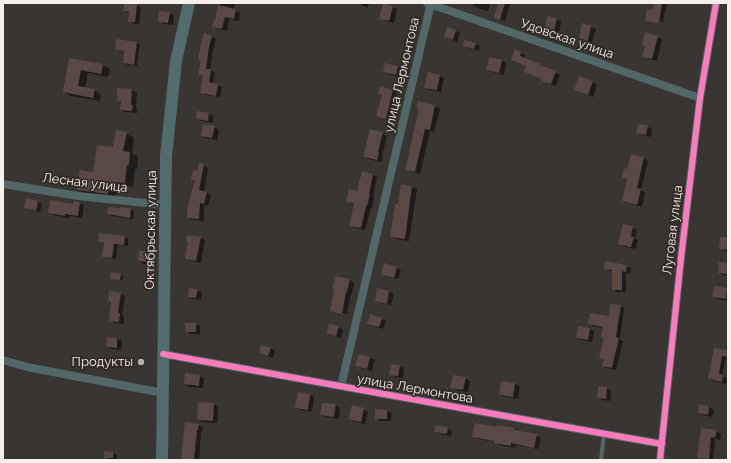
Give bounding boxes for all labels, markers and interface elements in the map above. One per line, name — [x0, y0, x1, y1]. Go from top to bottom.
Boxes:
street label: улица Лермонтова — [381, 16, 423, 134]
street label: Удовская улица — [518, 16, 616, 62]
street label: Лесная улица — [42, 170, 128, 196]
street label: Октябрьская улица — [142, 170, 160, 290]
street label: Луговая улица — [660, 184, 686, 276]
place label: Продукты — [72, 354, 133, 370]
marker: Продукты — [136, 357, 146, 367]
street label: улица Лермонтова — [356, 371, 474, 407]

